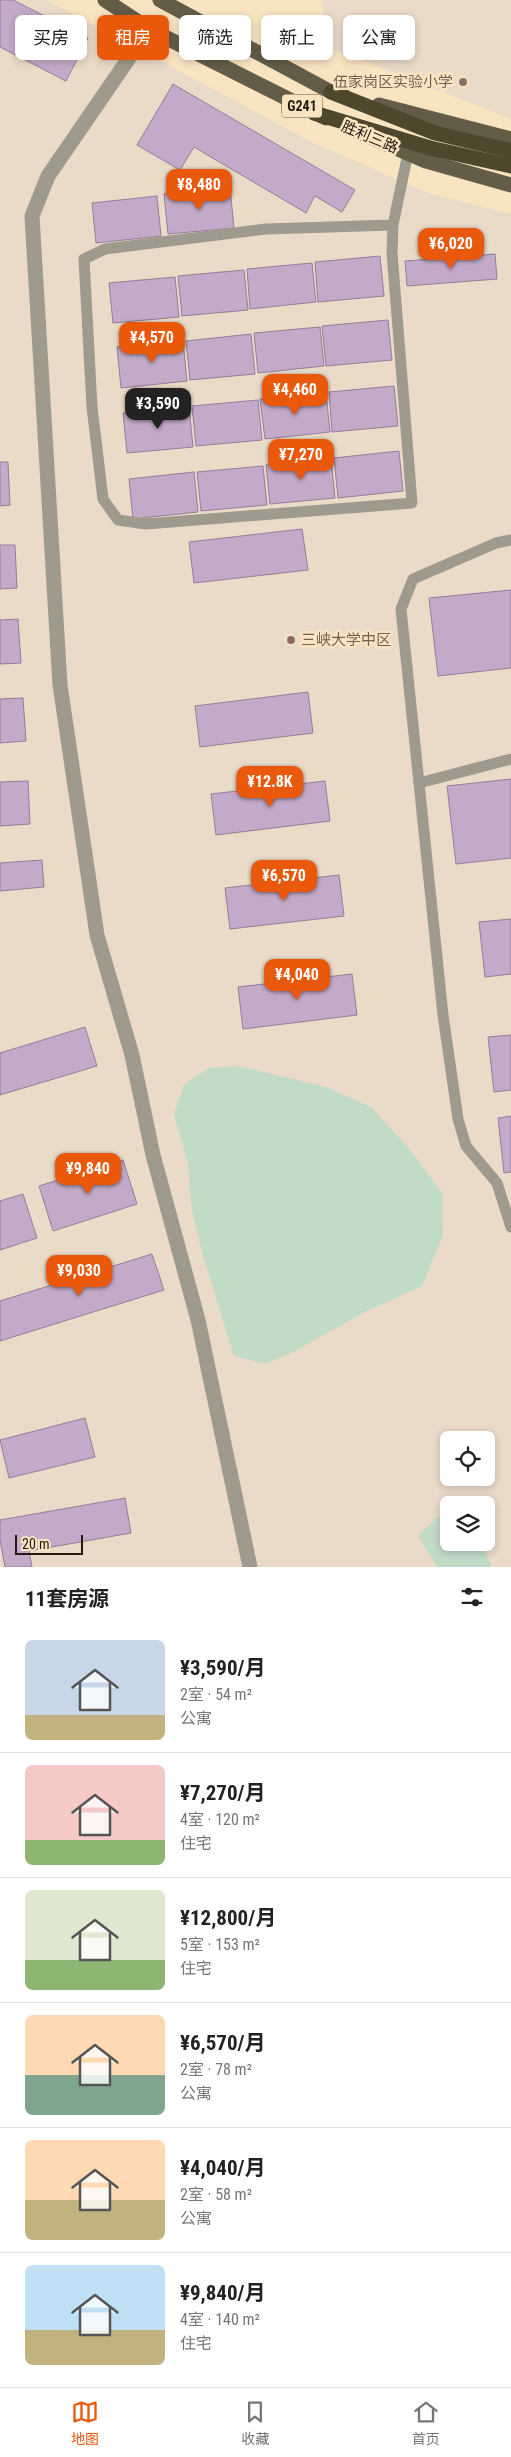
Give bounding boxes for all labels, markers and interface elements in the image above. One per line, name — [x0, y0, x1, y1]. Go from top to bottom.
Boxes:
chip: 买房 — [15, 15, 87, 60]
chip: 租房 — [97, 15, 169, 60]
chip: 筛选 — [179, 15, 251, 60]
chip: 新上 — [261, 15, 333, 60]
chip: 公寓 — [343, 15, 415, 60]
place label: 伍家岗区实验小学 — [333, 73, 453, 91]
marker: 伍家岗区实验小学 — [457, 76, 469, 88]
road number: G241 — [282, 94, 322, 118]
street label: 胜利三路 — [339, 117, 401, 157]
pin: ¥8,480 — [158, 168, 240, 211]
text: ¥8,480 — [177, 175, 221, 194]
pin: ¥6,020 — [410, 228, 492, 270]
text: ¥6,020 — [429, 234, 473, 253]
pin: ¥4,570 — [111, 322, 193, 364]
text: ¥4,570 — [130, 328, 174, 347]
pin: ¥4,460 — [254, 374, 336, 416]
text: ¥4,460 — [273, 380, 317, 399]
pin: ¥3,590 — [117, 388, 199, 430]
text: ¥3,590 — [136, 394, 180, 413]
pin: ¥7,270 — [260, 438, 342, 481]
text: ¥7,270 — [279, 445, 323, 464]
place label: 三峡大学中区 — [301, 631, 391, 649]
marker: 三峡大学中区 — [285, 634, 297, 646]
pin: ¥12.8K — [229, 766, 311, 808]
text: ¥12.8K — [247, 772, 293, 791]
pin: ¥6,570 — [243, 860, 325, 902]
text: ¥6,570 — [262, 866, 306, 885]
pin: ¥4,040 — [256, 958, 338, 1001]
text: ¥4,040 — [275, 965, 319, 984]
pin: ¥9,840 — [47, 1152, 129, 1195]
text: ¥9,840 — [66, 1159, 110, 1178]
pin: ¥9,030 — [38, 1254, 120, 1297]
text: ¥9,030 — [57, 1261, 101, 1280]
map controls — [440, 1431, 495, 1551]
button: locate — [440, 1431, 495, 1486]
button: layers — [440, 1496, 495, 1551]
scale bar — [15, 1532, 82, 1555]
text: 20 m — [22, 1536, 50, 1552]
icon: filters — [458, 1583, 486, 1611]
text: 11套房源 — [25, 1587, 109, 1611]
text: ¥3,590/月 — [180, 1656, 266, 1680]
icon: home — [65, 1660, 125, 1720]
text: 2室 · 54 m² — [180, 1685, 252, 1704]
text: 公寓 — [180, 1709, 212, 1728]
text: ¥7,270/月 — [180, 1781, 266, 1805]
icon: home — [65, 1785, 125, 1845]
text: 4室 · 120 m² — [180, 1810, 260, 1829]
text: 住宅 — [180, 1834, 212, 1853]
text: ¥12,800/月 — [180, 1906, 276, 1930]
icon: home — [65, 1910, 125, 1970]
text: 5室 · 153 m² — [180, 1935, 260, 1954]
text: 住宅 — [180, 1959, 212, 1978]
text: ¥6,570/月 — [180, 2031, 266, 2055]
icon: home — [65, 2035, 125, 2095]
text: 2室 · 78 m² — [180, 2060, 252, 2079]
text: 公寓 — [180, 2084, 212, 2103]
text: ¥4,040/月 — [180, 2156, 266, 2180]
icon: home — [65, 2160, 125, 2220]
text: 2室 · 58 m² — [180, 2185, 252, 2204]
text: 公寓 — [180, 2209, 212, 2228]
text: ¥9,840/月 — [180, 2281, 266, 2305]
icon: home — [65, 2285, 125, 2345]
text: 4室 · 140 m² — [180, 2310, 260, 2329]
text: 住宅 — [180, 2334, 212, 2353]
tab: 地图 — [71, 2398, 99, 2448]
tab: 收藏 — [241, 2398, 269, 2448]
tab: 首页 — [412, 2398, 440, 2448]

